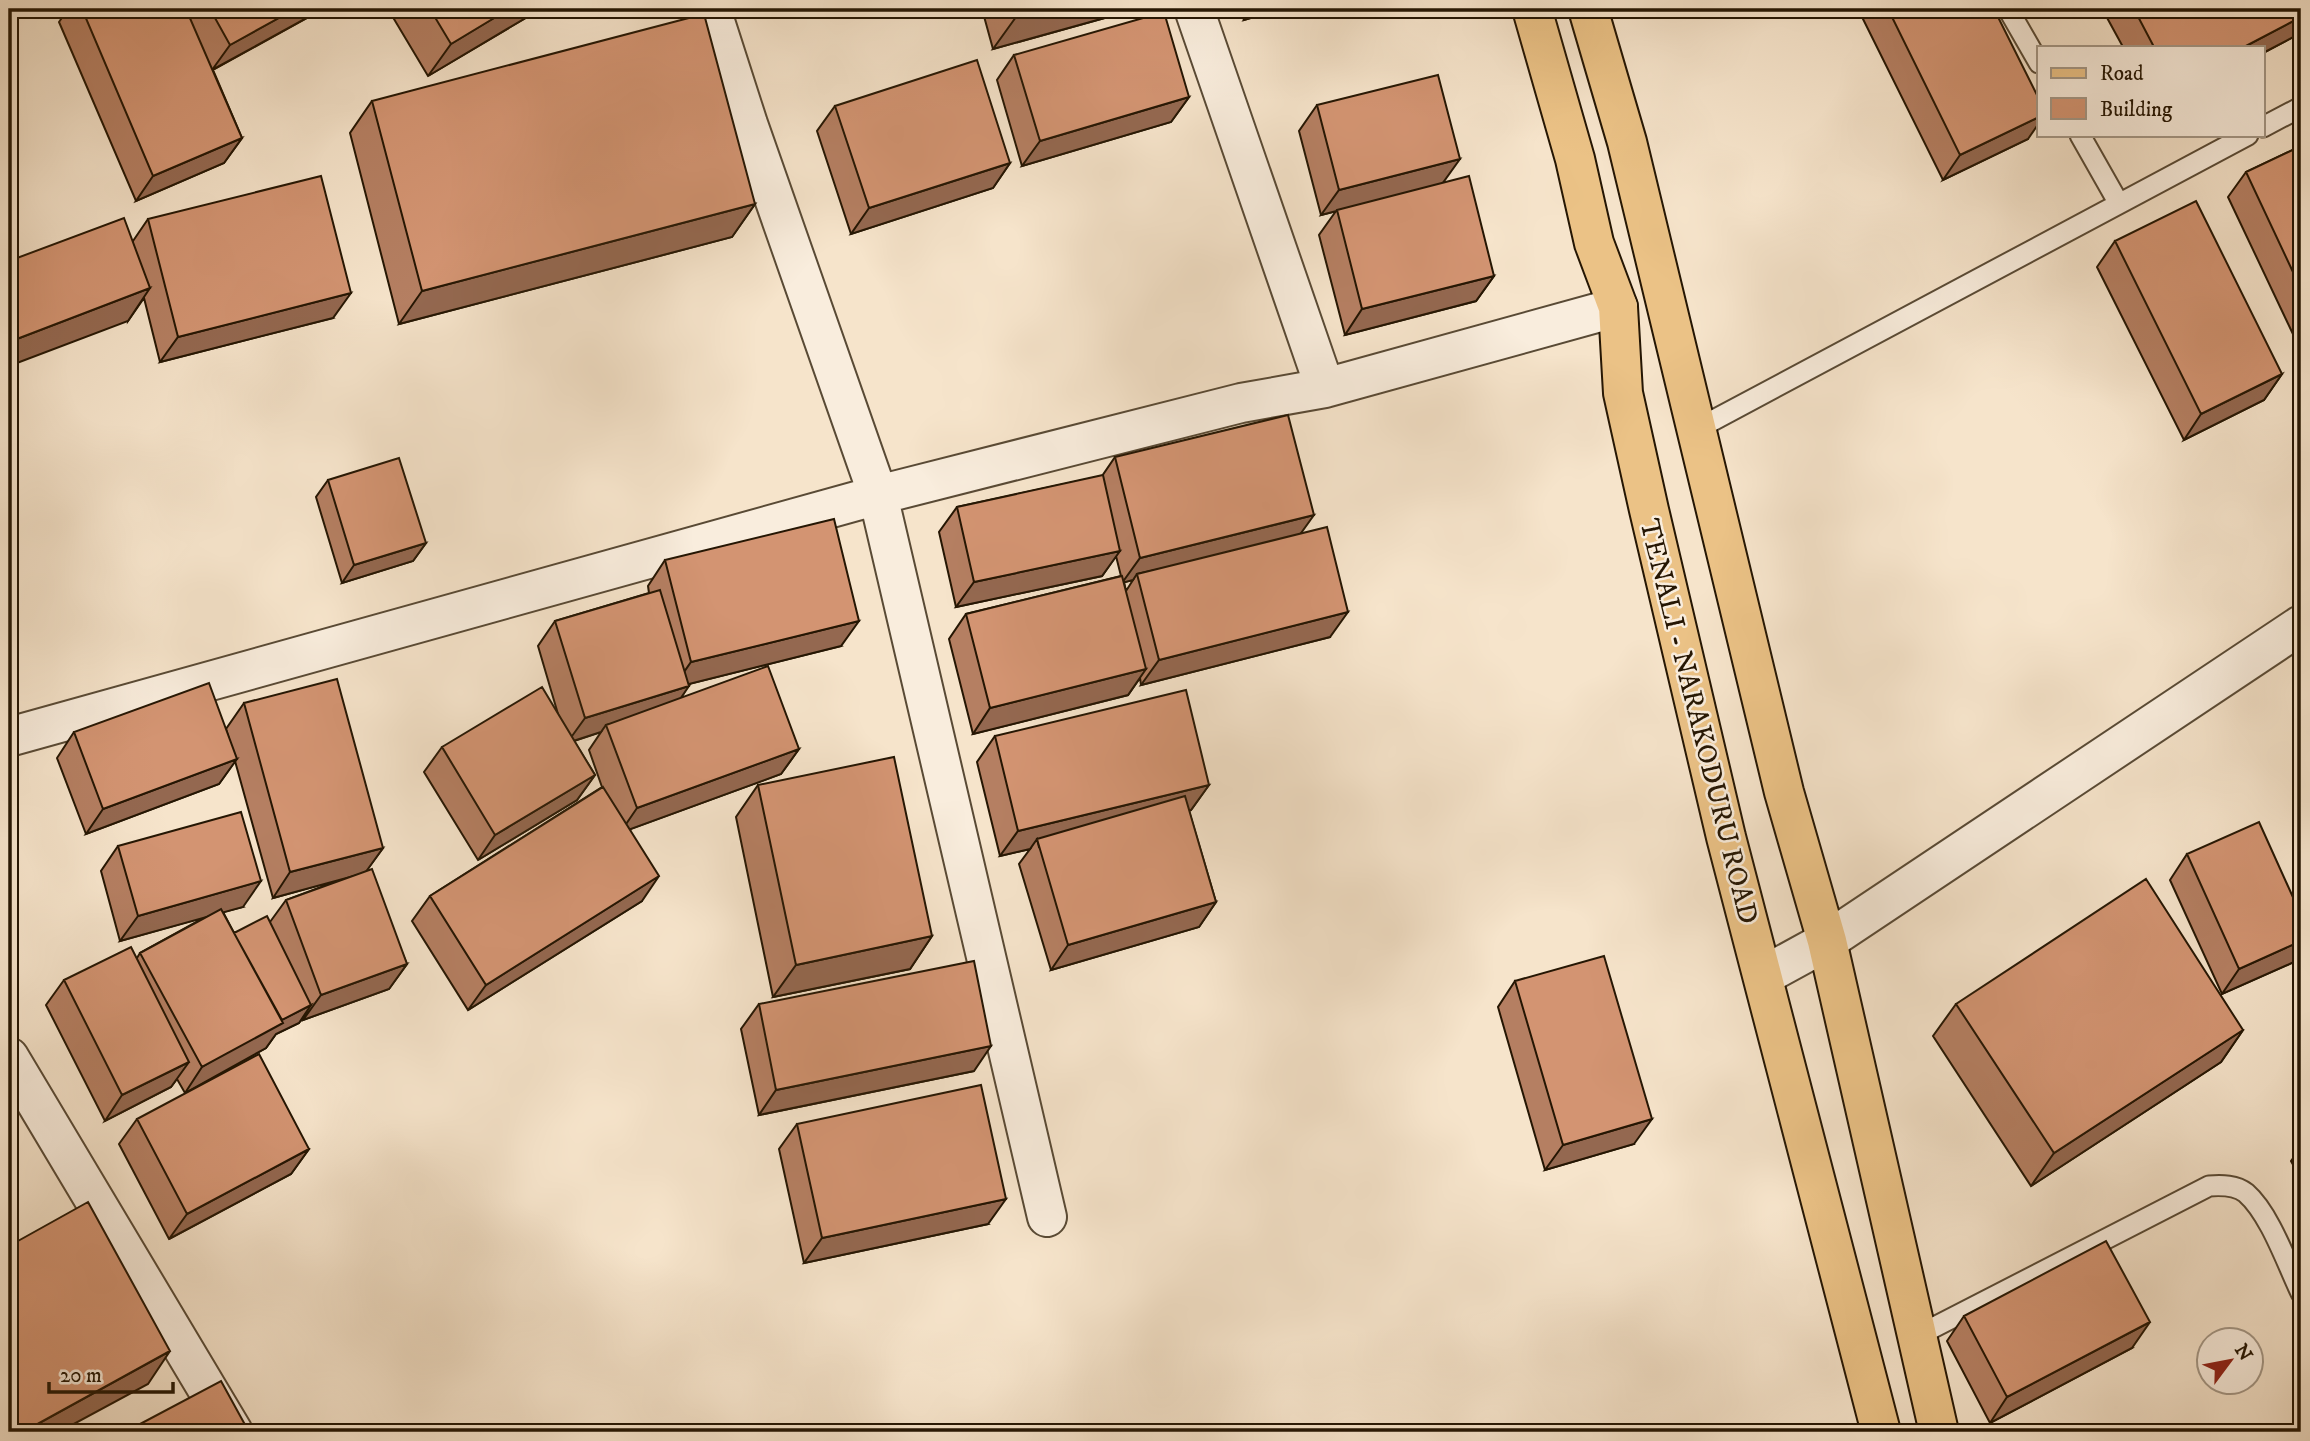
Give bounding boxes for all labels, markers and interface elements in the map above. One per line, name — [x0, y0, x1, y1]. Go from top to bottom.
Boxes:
legend — [2037, 46, 2264, 136]
text: Road — [2100, 61, 2144, 87]
text: Building — [2100, 97, 2173, 123]
street label: TENALI - NARAKODURU ROAD — [1631, 515, 1766, 928]
north arrow — [2194, 1326, 2264, 1396]
text: N — [2229, 1340, 2257, 1366]
scale bar — [49, 1350, 173, 1394]
text: 20 m — [60, 1363, 102, 1389]

